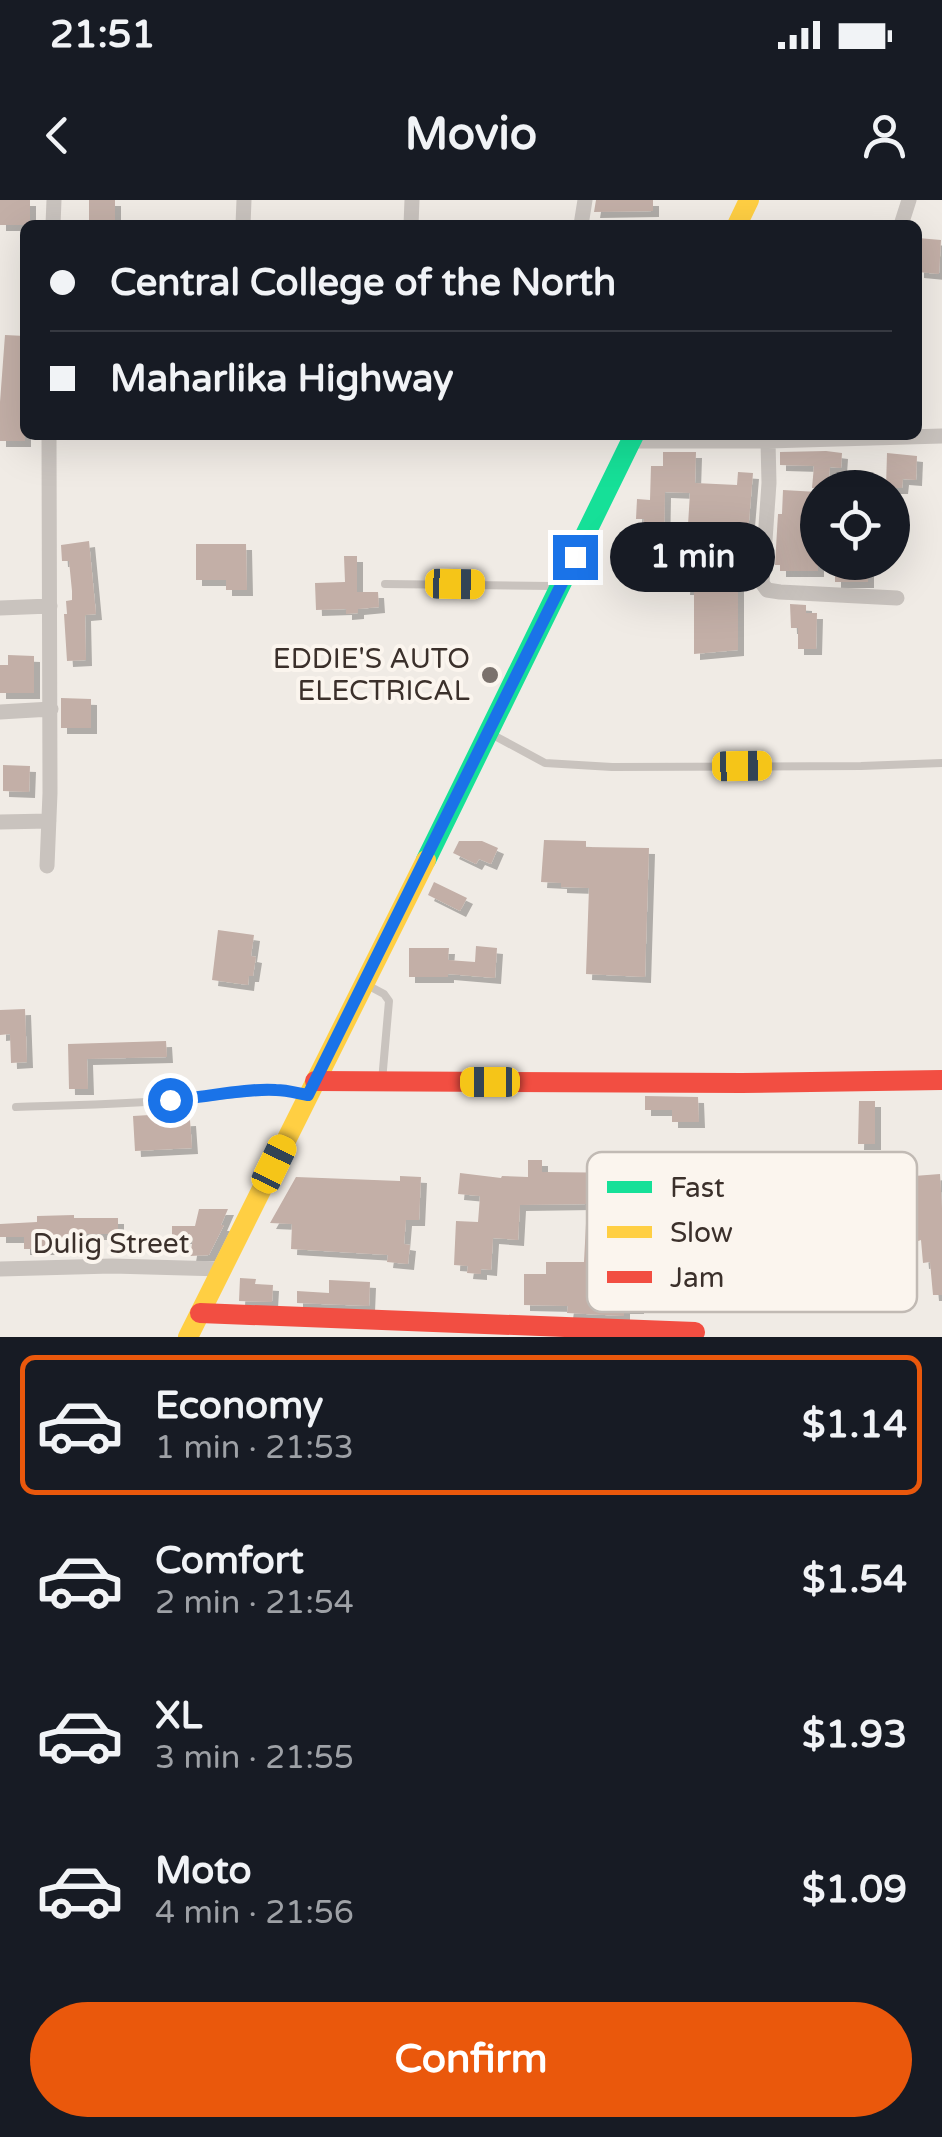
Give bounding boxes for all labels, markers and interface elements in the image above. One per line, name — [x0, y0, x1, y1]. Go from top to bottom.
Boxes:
text: 21:51 — [50, 12, 155, 58]
icon: back — [30, 108, 85, 163]
text: Movio — [405, 108, 537, 162]
icon: person — [857, 108, 912, 163]
text: Central College of the North — [110, 260, 616, 306]
text: Maharlika Highway — [110, 356, 453, 402]
map controls — [800, 470, 910, 580]
button: locate — [800, 470, 910, 580]
callout: 1 min — [610, 522, 775, 592]
route end — [553, 535, 598, 580]
text: 1 min — [650, 538, 735, 576]
car — [425, 568, 485, 600]
place label: EDDIE'S AUTO ELECTRICAL — [273, 642, 470, 708]
marker: EDDIE'S AUTO ELECTRICAL — [479, 664, 501, 686]
car — [712, 750, 772, 782]
car — [460, 1067, 520, 1097]
route start — [148, 1078, 193, 1123]
car — [247, 1130, 301, 1198]
legend — [587, 1152, 917, 1312]
text: Fast — [670, 1171, 725, 1205]
text: Slow — [670, 1216, 733, 1250]
street label: Dulig Street — [33, 1227, 190, 1261]
text: Jam — [670, 1261, 725, 1295]
icon: car — [35, 1380, 125, 1470]
text: Economy — [155, 1383, 323, 1429]
text: $1.14 — [802, 1402, 907, 1448]
text: 1 min · 21:53 — [155, 1429, 354, 1467]
icon: car — [35, 1535, 125, 1625]
text: Comfort — [155, 1538, 304, 1584]
text: $1.54 — [802, 1557, 907, 1603]
text: 2 min · 21:54 — [155, 1584, 354, 1622]
icon: car — [35, 1690, 125, 1780]
text: XL — [155, 1693, 202, 1739]
text: $1.93 — [802, 1712, 907, 1758]
text: 3 min · 21:55 — [155, 1739, 354, 1777]
icon: car — [35, 1845, 125, 1935]
text: Moto — [155, 1848, 251, 1894]
text: $1.09 — [802, 1867, 907, 1913]
text: 4 min · 21:56 — [155, 1894, 354, 1932]
button: Confirm — [30, 2002, 912, 2117]

